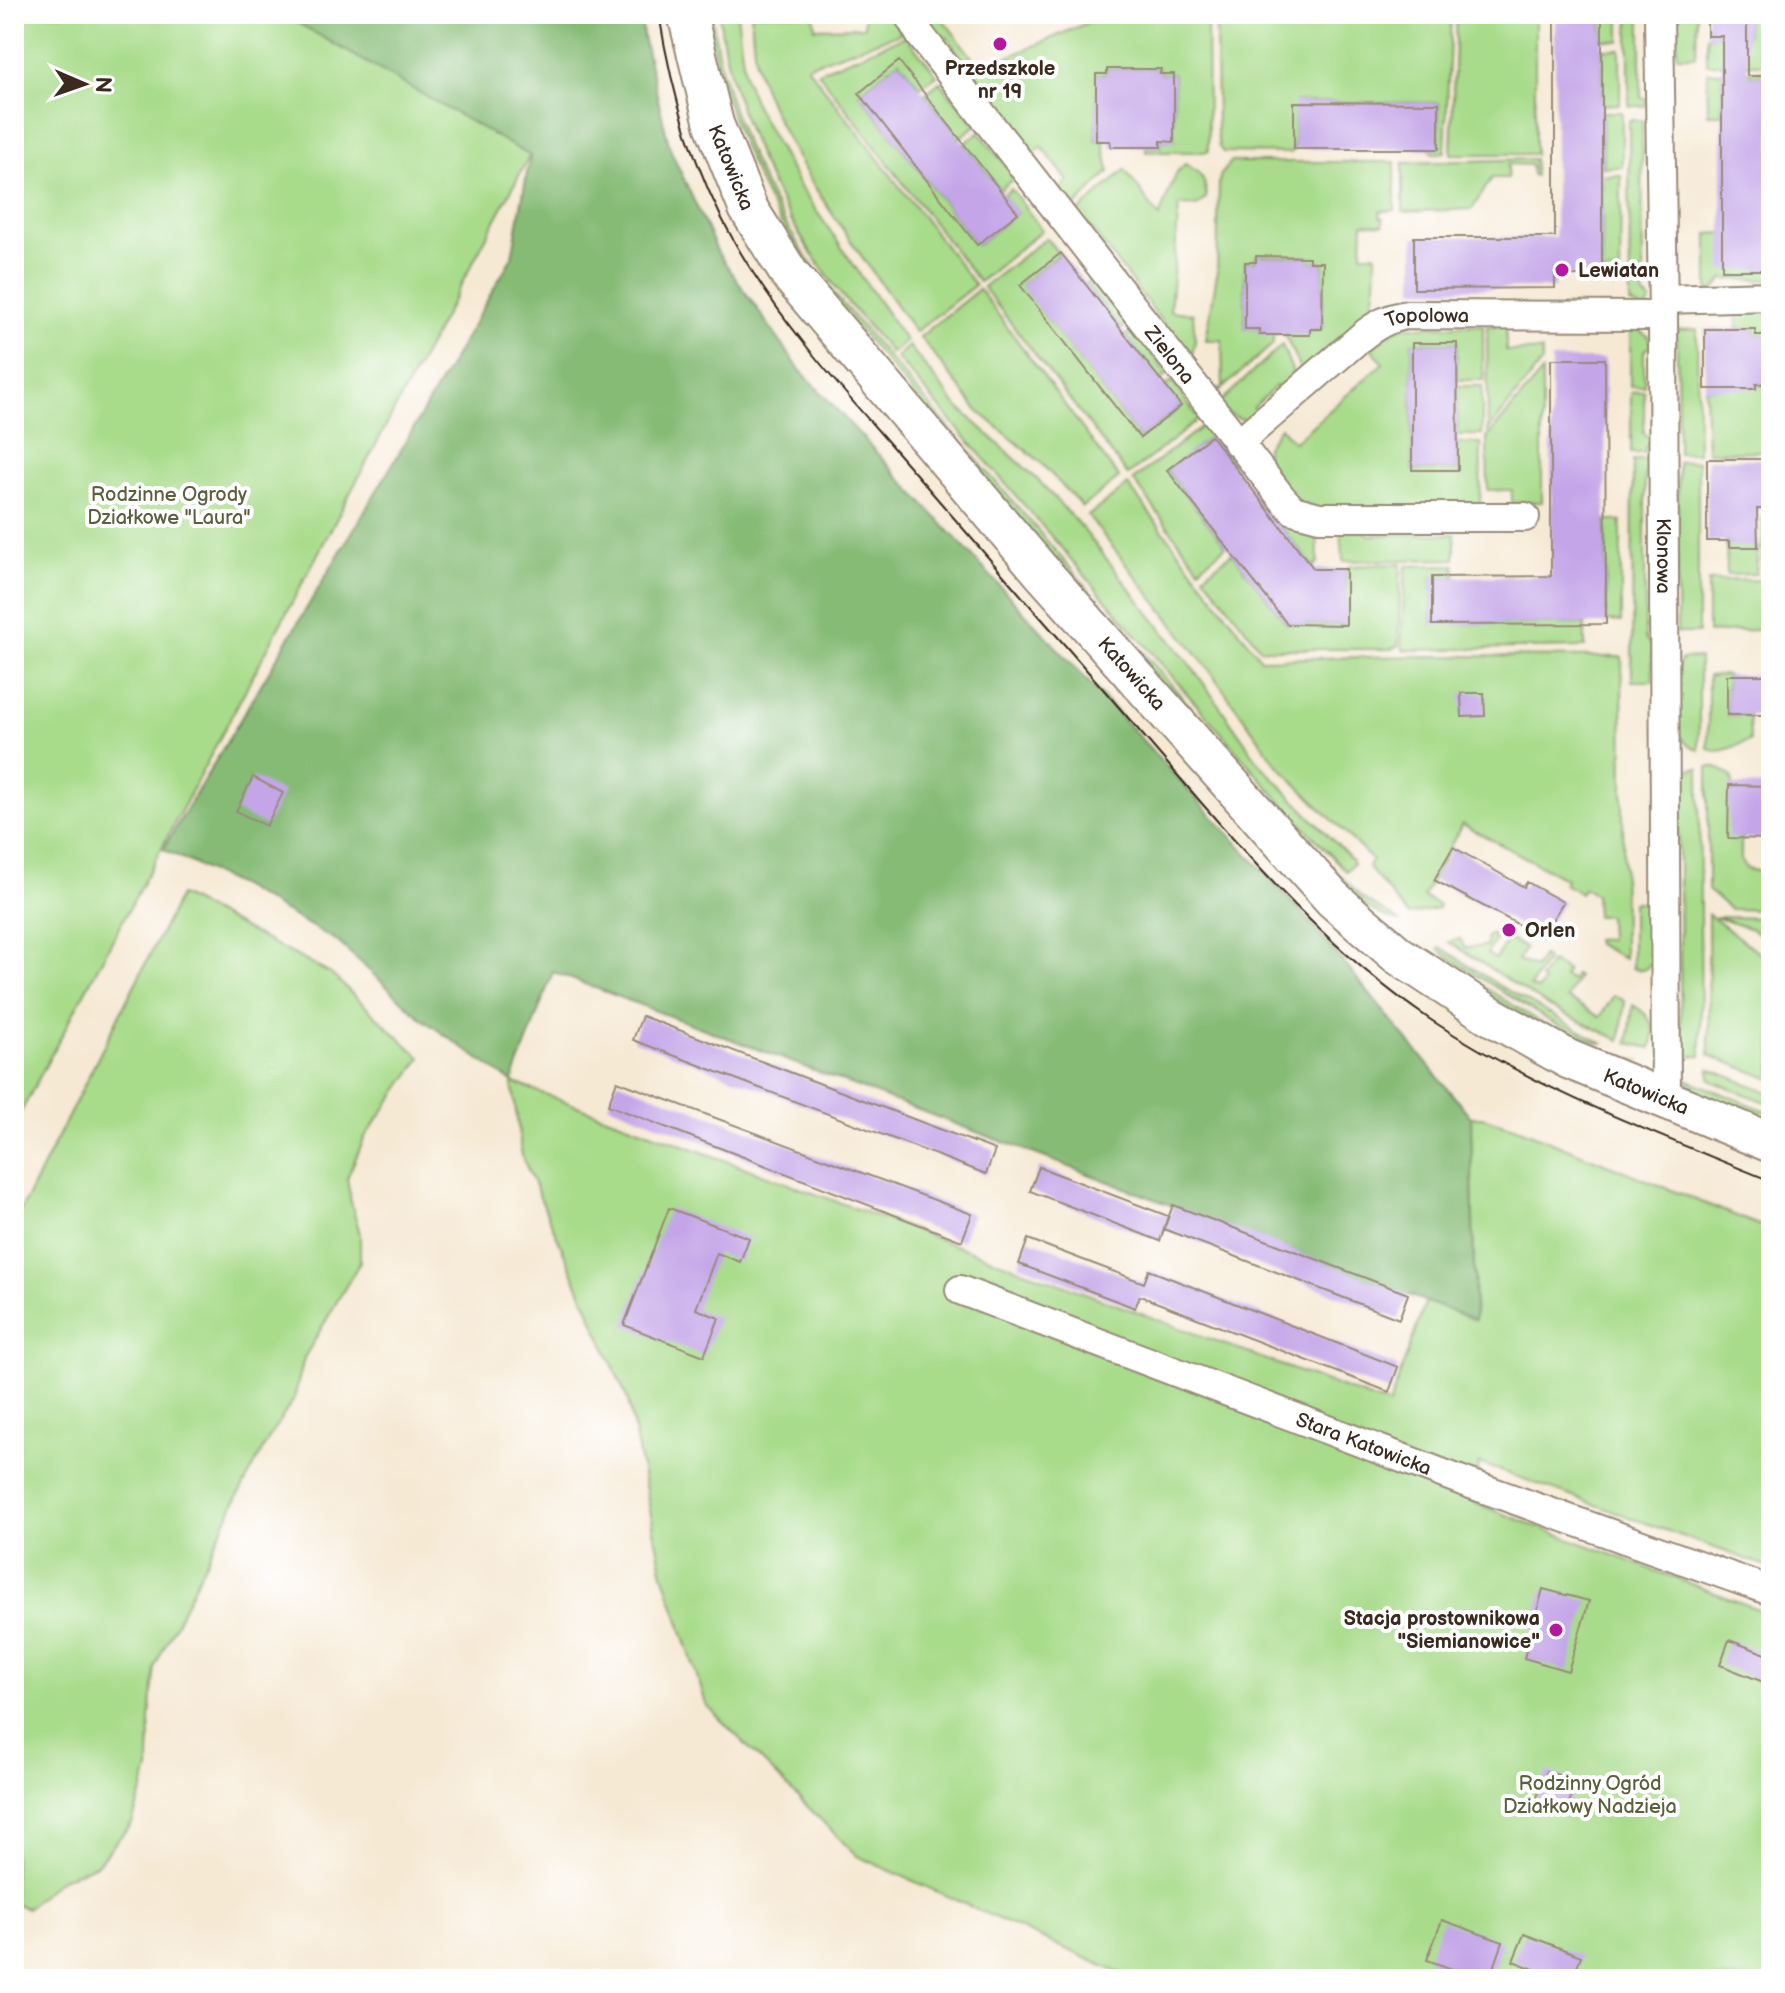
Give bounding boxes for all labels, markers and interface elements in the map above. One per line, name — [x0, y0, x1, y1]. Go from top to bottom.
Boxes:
marker: Przedszkole nr 19 — [991, 35, 1009, 53]
north arrow — [44, 44, 124, 124]
place label: Przedszkole nr 19 — [945, 57, 1055, 104]
text: N — [89, 76, 116, 93]
street label: Katowicka — [703, 121, 759, 214]
place label: Lewiatan — [1578, 259, 1659, 283]
marker: Lewiatan — [1553, 261, 1571, 279]
street label: Topolowa — [1382, 304, 1469, 333]
street label: Zielona — [1138, 321, 1199, 389]
park label: Rodzinne Ogrody Działkowe "Laura" — [87, 483, 251, 530]
street label: Klonowa — [1651, 518, 1675, 594]
street label: Katowicka — [1092, 632, 1170, 716]
place label: Orlen — [1525, 919, 1575, 943]
marker: Orlen — [1500, 921, 1518, 939]
street label: Katowicka — [1599, 1064, 1692, 1121]
street label: Stara Katowicka — [1292, 1408, 1434, 1481]
place label: Stacja prostownikowa "Siemianowice" — [1344, 1607, 1540, 1654]
marker: Stacja prostownikowa "Siemianowice" — [1547, 1621, 1565, 1639]
park label: Rodzinny Ogród Działkowy Nadzieja — [1503, 1772, 1677, 1819]

